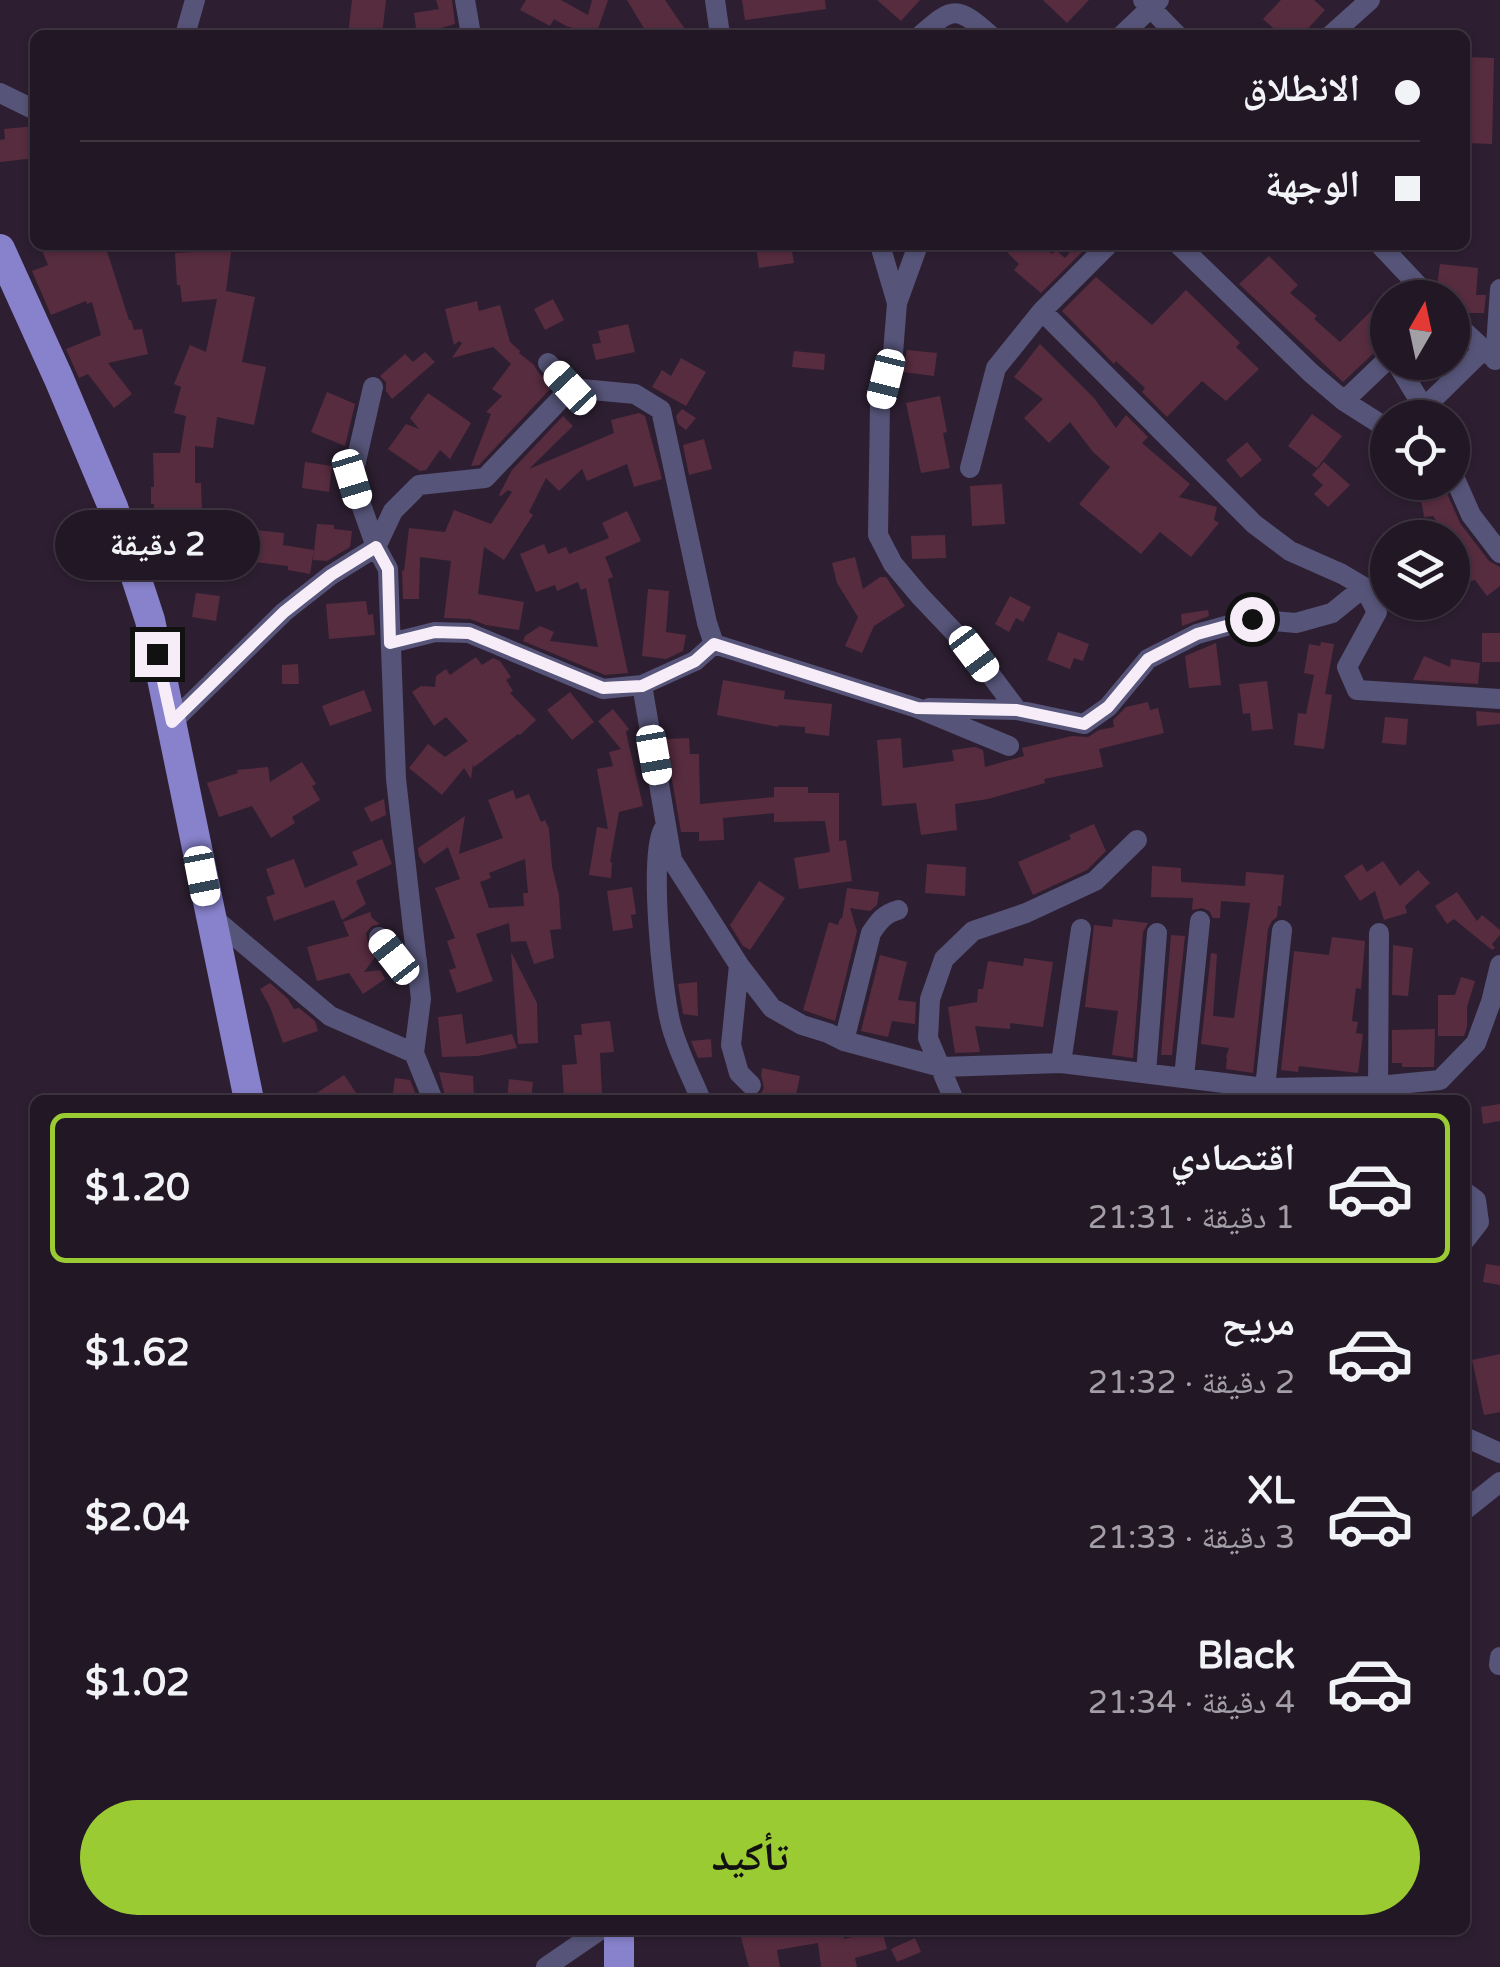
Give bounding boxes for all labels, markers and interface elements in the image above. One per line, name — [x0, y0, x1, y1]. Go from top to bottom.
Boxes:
text: الانطلاق — [1242, 66, 1360, 112]
text: الوجهة — [1265, 162, 1360, 208]
north arrow — [1370, 280, 1470, 380]
map controls — [1370, 280, 1470, 620]
car — [864, 346, 908, 412]
car — [539, 356, 601, 420]
button: locate — [1370, 400, 1470, 500]
car — [329, 446, 375, 512]
callout: 2 دقيقة — [54, 509, 260, 579]
button: layers — [1370, 520, 1470, 620]
text: 2 دقيقة — [110, 526, 205, 564]
route start — [1230, 597, 1275, 642]
car — [944, 621, 1004, 687]
route end — [135, 632, 180, 677]
car — [634, 723, 674, 787]
car — [182, 844, 222, 908]
car — [364, 924, 424, 990]
text: اقتصادي — [1171, 1135, 1295, 1181]
icon: car — [1325, 1143, 1415, 1233]
text: $1.20 — [85, 1165, 190, 1211]
text: 1 دقيقة · 21:31 — [1088, 1199, 1295, 1237]
text: مريح — [1221, 1300, 1295, 1346]
icon: car — [1325, 1308, 1415, 1398]
text: $1.62 — [85, 1330, 190, 1376]
text: 2 دقيقة · 21:32 — [1088, 1364, 1295, 1402]
text: XL — [1248, 1468, 1295, 1514]
icon: car — [1325, 1473, 1415, 1563]
text: $2.04 — [85, 1495, 190, 1541]
text: 3 دقيقة · 21:33 — [1088, 1519, 1295, 1557]
text: Black — [1197, 1633, 1295, 1679]
icon: car — [1325, 1638, 1415, 1728]
text: $1.02 — [85, 1660, 190, 1706]
text: 4 دقيقة · 21:34 — [1088, 1684, 1295, 1722]
button: تأكيد — [80, 1800, 1420, 1915]

